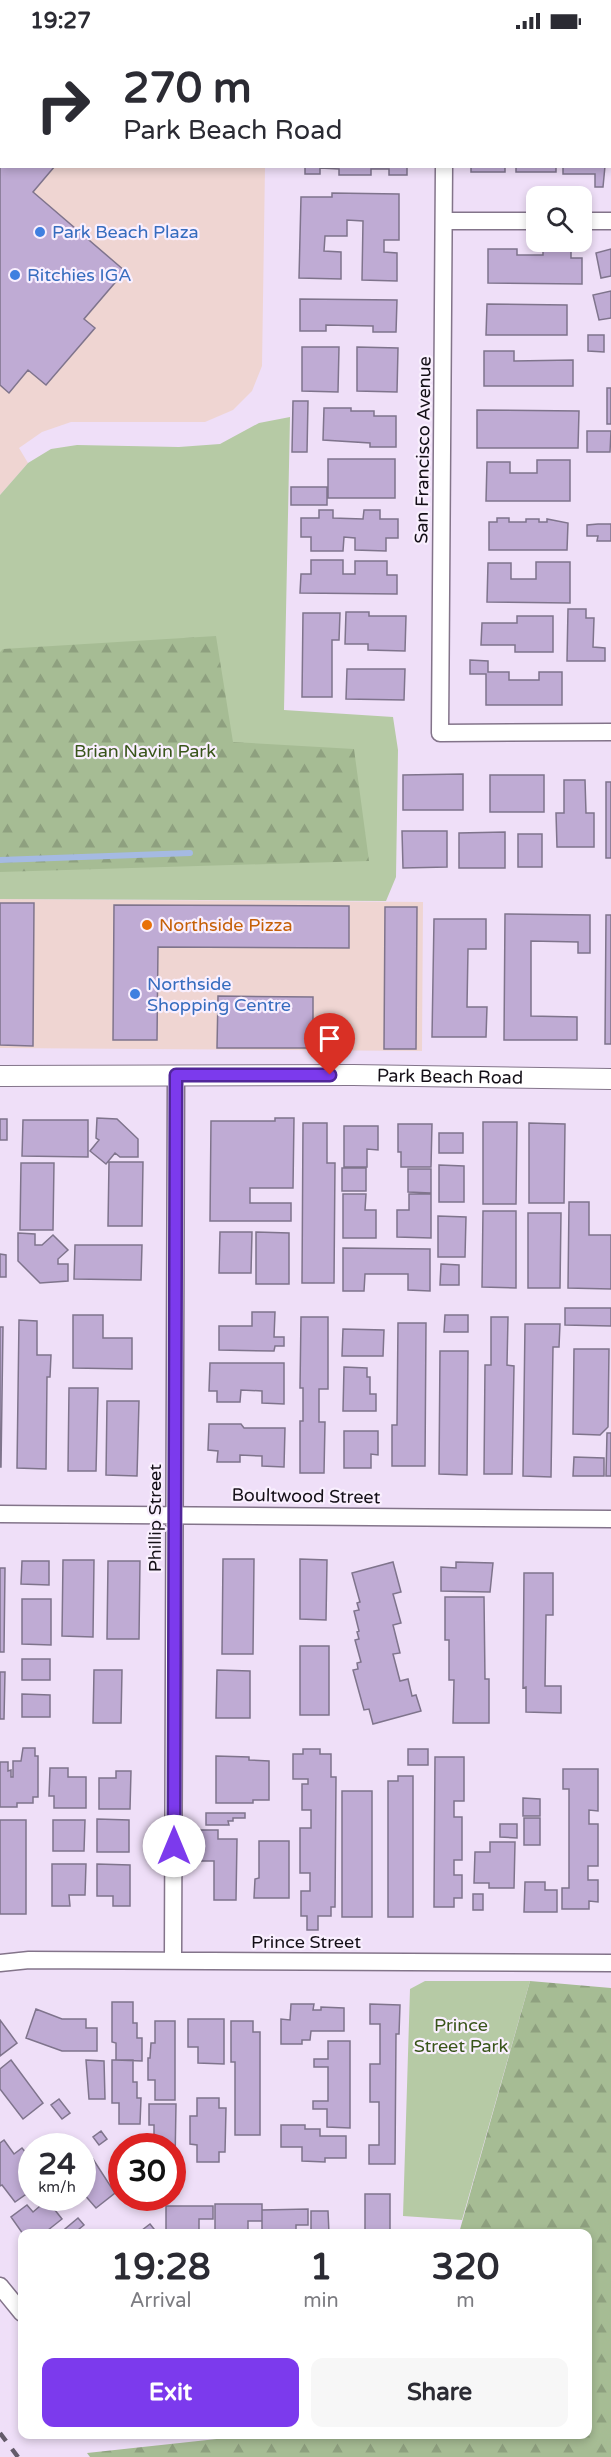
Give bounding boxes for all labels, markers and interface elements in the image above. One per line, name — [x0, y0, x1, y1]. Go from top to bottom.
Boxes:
text: 19:27 — [30, 8, 91, 34]
text: 270 m — [123, 63, 252, 114]
icon: right — [24, 66, 102, 144]
text: Park Beach Road — [123, 114, 342, 147]
map controls — [526, 186, 592, 252]
button: search — [526, 186, 592, 252]
place label: Park Beach Plaza — [52, 221, 199, 243]
marker: Park Beach Plaza — [33, 225, 47, 239]
place label: Ritchies IGA — [27, 264, 132, 286]
marker: Ritchies IGA — [8, 268, 22, 282]
street label: San Francisco Avenue — [410, 356, 436, 544]
park label: Brian Navin Park — [74, 740, 216, 762]
place label: Northside Pizza — [159, 914, 293, 936]
marker: Northside Pizza — [140, 918, 154, 932]
place label: Northside Shopping Centre — [147, 973, 291, 1016]
marker: Northside Shopping Centre — [128, 987, 142, 1001]
pin — [304, 1013, 355, 1075]
icon: arrive — [313, 1022, 346, 1055]
street label: Park Beach Road — [377, 1064, 523, 1089]
street label: Phillip Street — [144, 1464, 166, 1572]
street label: Boultwood Street — [231, 1484, 381, 1508]
position arrow — [142, 1814, 206, 1878]
street label: Prince Street — [251, 1931, 361, 1953]
park label: Prince Street Park — [414, 2014, 508, 2057]
speed limit sign: 30 — [108, 2133, 186, 2211]
text: 24 — [38, 2146, 76, 2183]
text: km/h — [38, 2178, 76, 2196]
text: 19:28 — [111, 2246, 211, 2289]
text: 1 — [310, 2246, 332, 2289]
text: 320 — [431, 2246, 499, 2289]
text: Arrival — [130, 2289, 192, 2313]
text: min — [303, 2289, 339, 2313]
text: m — [456, 2289, 475, 2313]
button: Exit — [42, 2358, 299, 2427]
button: Share — [311, 2358, 568, 2427]

